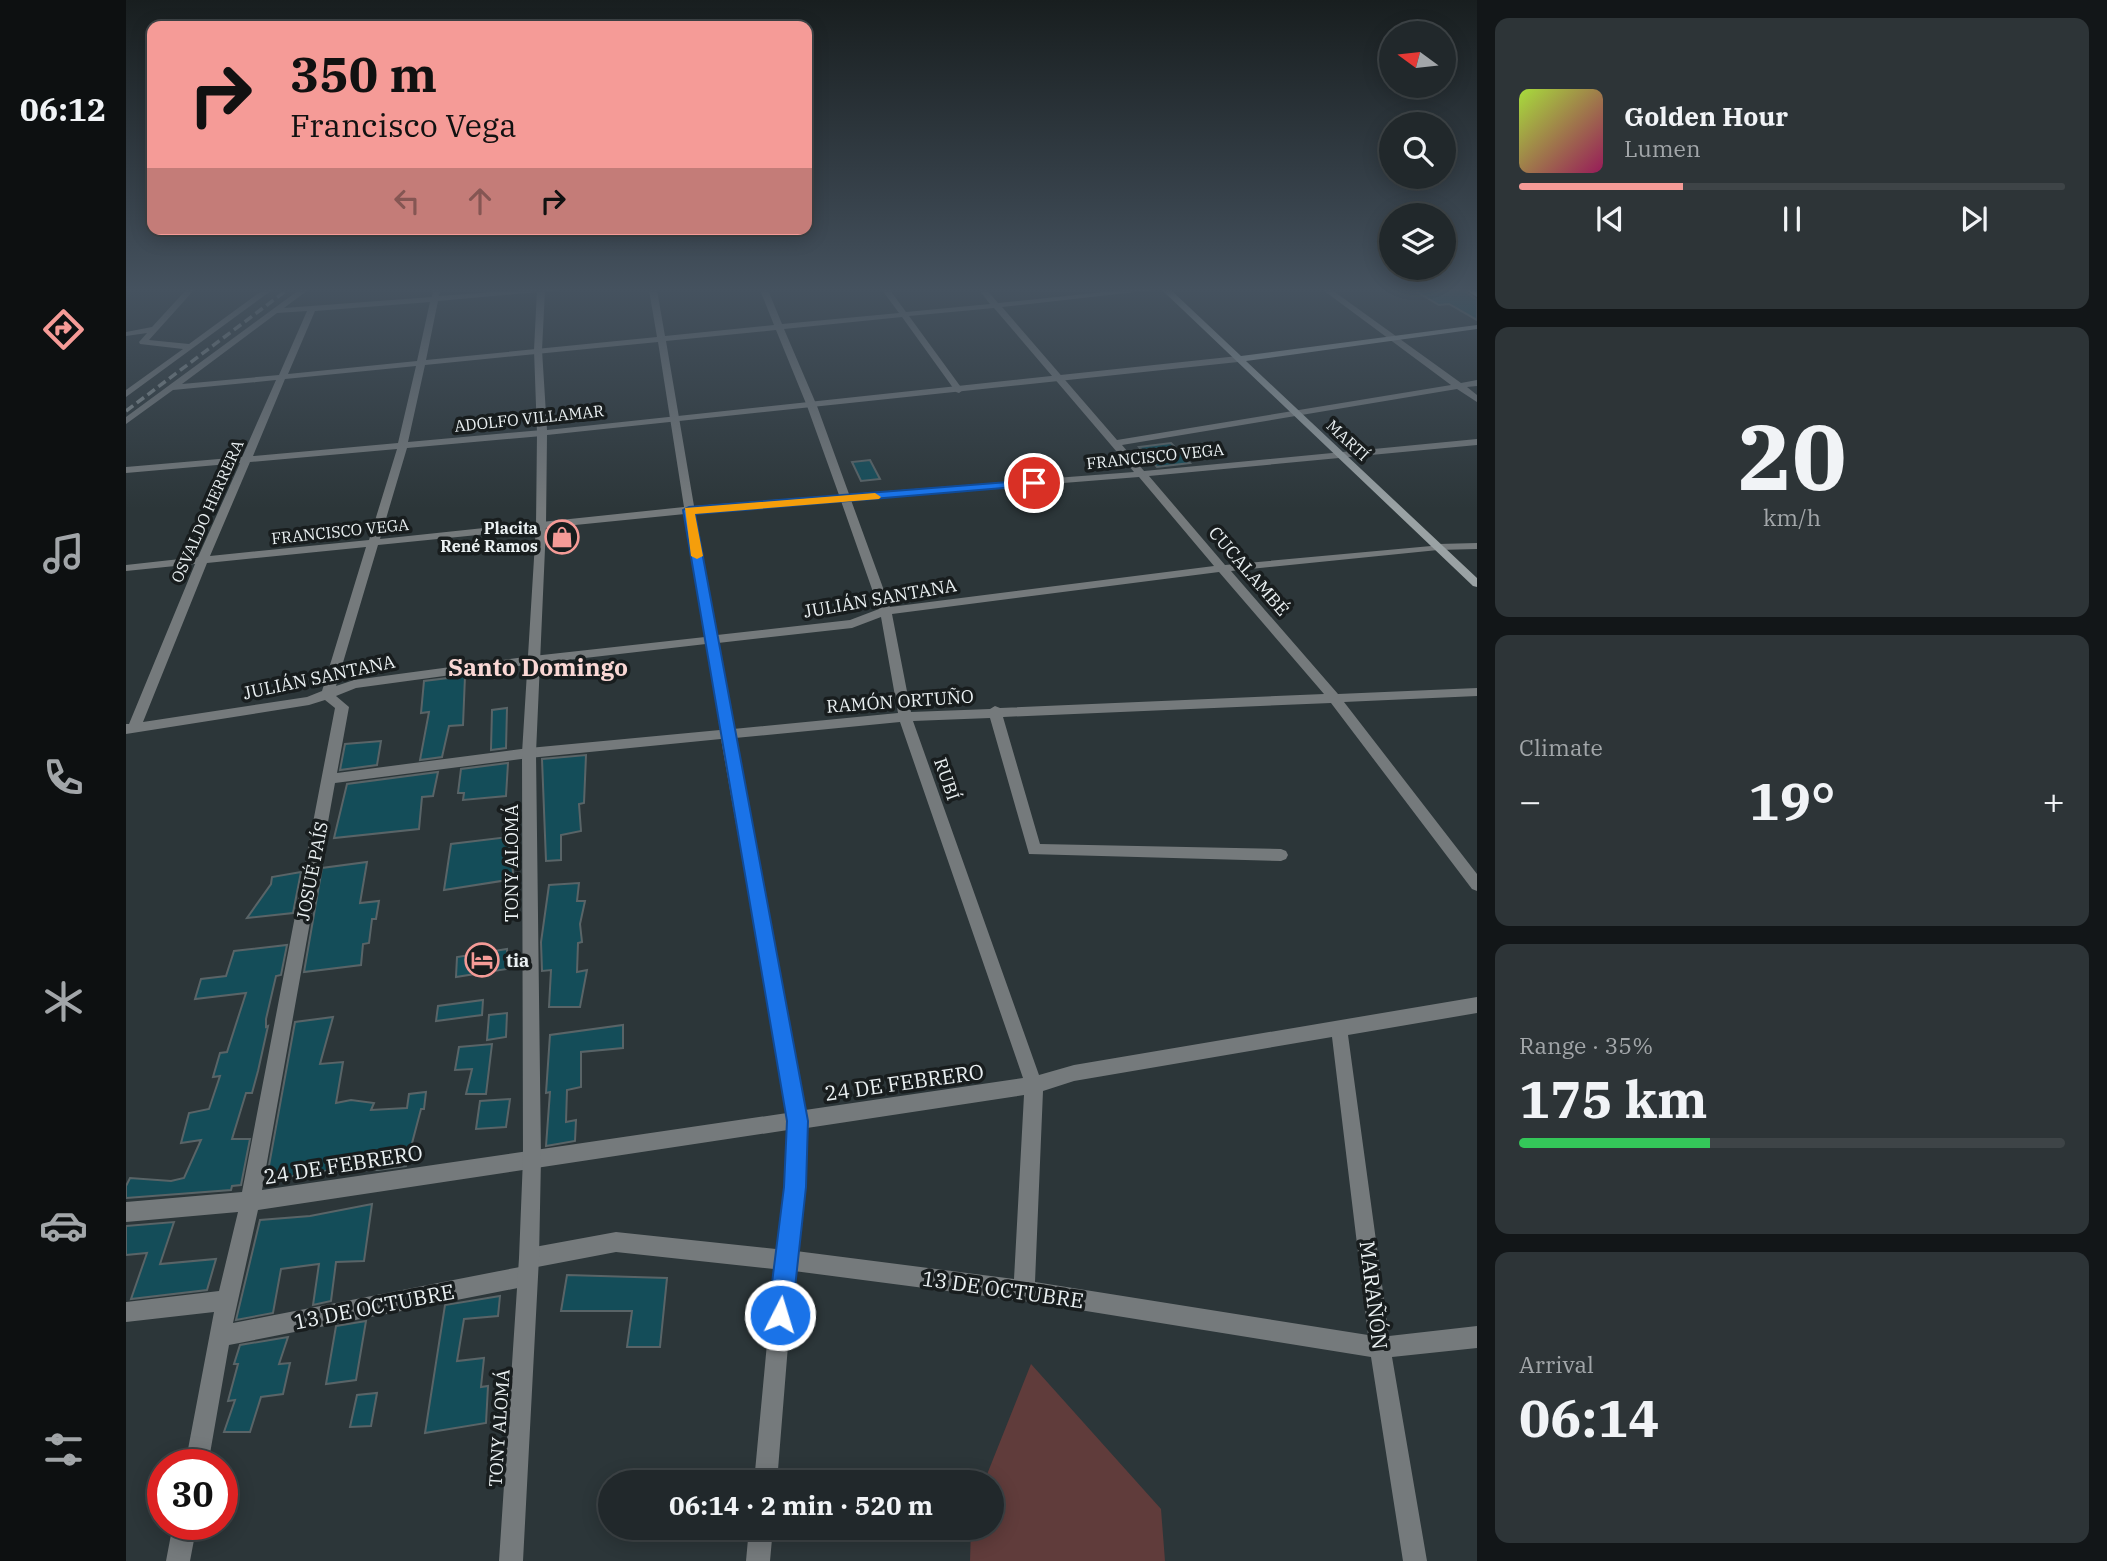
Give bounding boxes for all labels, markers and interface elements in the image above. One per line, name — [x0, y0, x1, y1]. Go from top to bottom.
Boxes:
north arrow — [1379, 21, 1456, 98]
map controls — [1379, 21, 1456, 280]
text: 350 m — [290, 42, 437, 105]
icon: right — [175, 49, 266, 140]
text: 06:12 — [20, 88, 106, 130]
text: Golden Hour — [1624, 99, 1788, 133]
text: Francisco Vega — [290, 104, 517, 146]
button: search — [1379, 112, 1456, 189]
text: Lumen — [1624, 133, 1701, 163]
icon: left — [388, 182, 426, 220]
icon: ahead — [461, 182, 499, 220]
icon: right — [534, 182, 572, 220]
icon: previous — [1591, 200, 1629, 238]
icon: pause — [1773, 200, 1811, 238]
icon: next — [1955, 200, 1993, 238]
button: layers — [1379, 203, 1456, 280]
icon: directions — [39, 305, 88, 354]
text: 20 — [1737, 397, 1847, 515]
street label: ADOLFO VILLAMAR — [453, 400, 605, 436]
street label: MARTÍ — [1322, 414, 1374, 465]
street label: OSVALDO HERRERA — [167, 436, 248, 586]
street label: FRANCISCO VEGA — [1085, 439, 1225, 473]
pin — [1004, 453, 1064, 513]
icon: arrive — [1015, 464, 1053, 502]
text: km/h — [1763, 502, 1821, 532]
street label: FRANCISCO VEGA — [270, 514, 410, 548]
place label: Placita René Ramos — [440, 518, 538, 556]
shop icon: Placita René Ramos — [543, 518, 581, 556]
street label: CUCALAMBÉ — [1204, 521, 1294, 621]
icon: music — [39, 529, 88, 578]
street label: JULIÁN SANTANA — [802, 573, 959, 623]
street label: JULIÁN SANTANA — [241, 650, 398, 704]
district label: Santo Domingo — [448, 651, 628, 683]
street label: RAMÓN ORTUÑO — [825, 684, 975, 718]
text: Climate — [1519, 732, 1603, 762]
icon: phone — [39, 753, 88, 802]
street label: RUBÍ — [929, 755, 965, 803]
text: 19° — [1749, 767, 1835, 834]
text: − — [1519, 776, 1542, 825]
text: + — [2042, 776, 2065, 825]
street label: TONY ALOMÁ — [500, 803, 523, 922]
street label: JOSUÉ PAÍS — [291, 820, 333, 922]
hotel icon: tia — [463, 941, 501, 979]
place label: tia — [506, 949, 529, 972]
icon: climate — [39, 977, 88, 1026]
text: Range · 35% — [1519, 1030, 1653, 1060]
street label: 24 DE FEBRERO — [823, 1057, 985, 1107]
text: 175 km — [1519, 1065, 1708, 1132]
street label: 24 DE FEBRERO — [262, 1138, 424, 1190]
icon: car — [39, 1201, 88, 1250]
street label: MARAÑÓN — [1353, 1239, 1395, 1351]
street label: 13 DE OCTUBRE — [920, 1264, 1086, 1314]
street label: 13 DE OCTUBRE — [291, 1277, 457, 1335]
position arrow — [743, 1278, 817, 1352]
text: Arrival — [1519, 1349, 1594, 1379]
street label: TONY ALOMÁ — [483, 1368, 515, 1488]
text: 06:14 — [1519, 1384, 1660, 1451]
icon: filters — [39, 1425, 88, 1474]
speed limit sign: 30 — [147, 1449, 238, 1540]
text: 06:14 · 2 min · 520 m — [669, 1488, 933, 1522]

